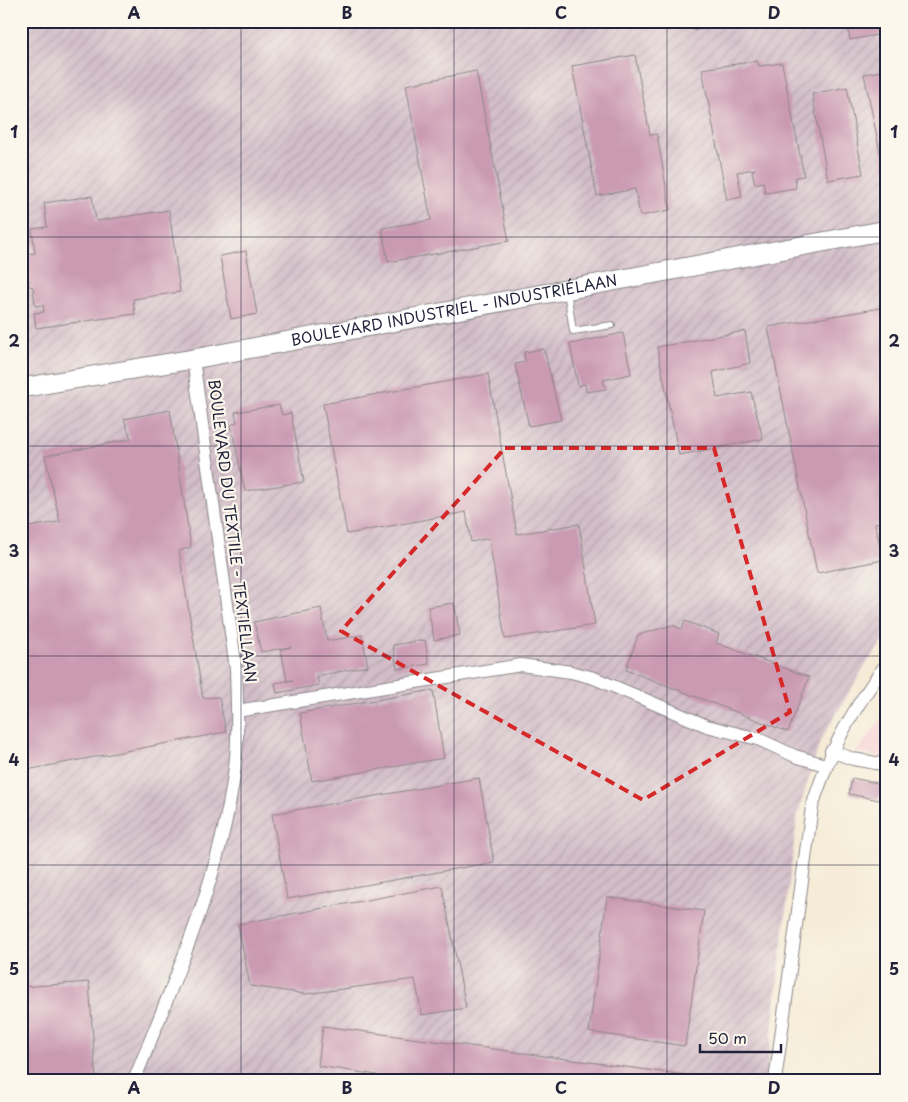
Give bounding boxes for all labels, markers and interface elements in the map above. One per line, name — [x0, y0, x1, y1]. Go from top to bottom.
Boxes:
text: A — [128, 0, 141, 24]
text: B — [342, 0, 353, 24]
text: C — [555, 0, 567, 24]
text: D — [768, 0, 780, 24]
text: 1 — [10, 119, 18, 143]
text: 1 — [890, 119, 898, 143]
street label: BOULEVARD INDUSTRIEL - INDUSTRIÉLAAN — [289, 267, 619, 351]
text: 2 — [8, 328, 20, 352]
text: 2 — [888, 328, 900, 352]
street label: BOULEVARD DU TEXTILE - TEXTIELLAAN — [203, 378, 264, 684]
text: 3 — [9, 538, 19, 562]
text: 3 — [889, 538, 899, 562]
text: 4 — [9, 747, 20, 771]
text: 4 — [889, 747, 900, 771]
text: 5 — [9, 956, 19, 980]
text: 5 — [889, 956, 899, 980]
scale bar — [700, 1022, 782, 1054]
text: 50 m — [708, 1026, 747, 1049]
text: A — [128, 1075, 141, 1099]
text: B — [342, 1075, 353, 1099]
text: C — [555, 1075, 567, 1099]
text: D — [768, 1075, 780, 1099]

